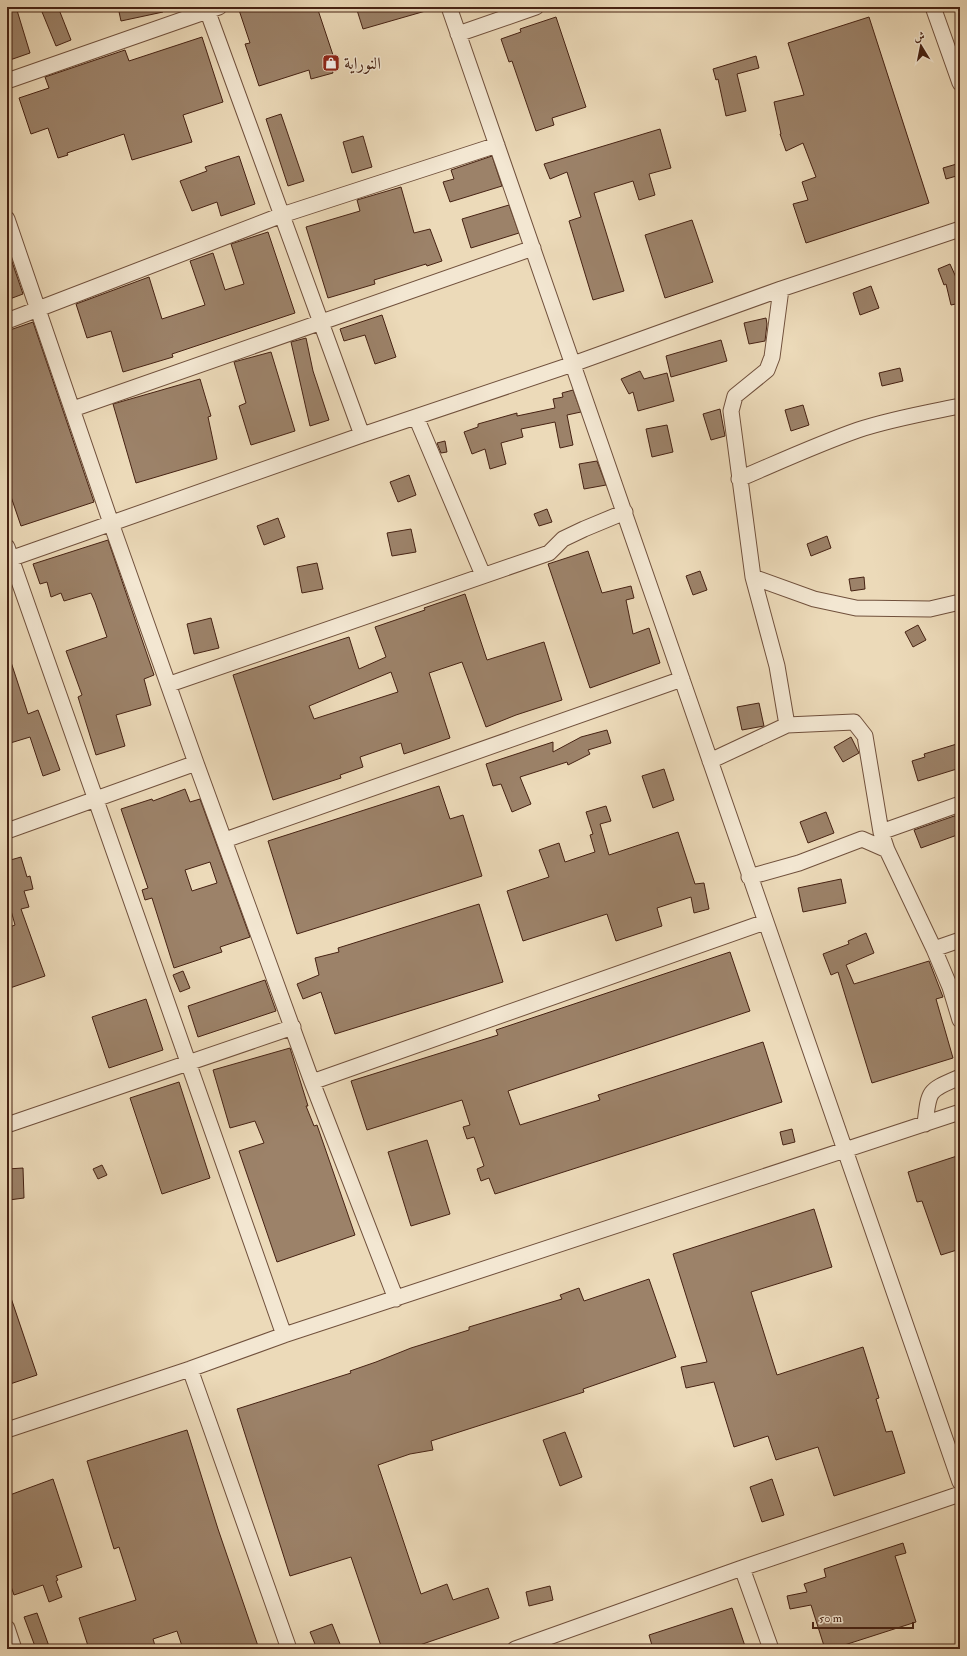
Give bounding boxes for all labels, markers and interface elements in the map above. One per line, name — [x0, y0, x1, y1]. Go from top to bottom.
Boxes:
north arrow — [901, 26, 941, 66]
text: ش — [913, 29, 926, 44]
shop icon: النوراية — [321, 53, 341, 73]
place label: النوراية — [344, 53, 381, 74]
scale bar — [813, 1604, 913, 1630]
text: 50 m — [819, 1611, 843, 1626]

